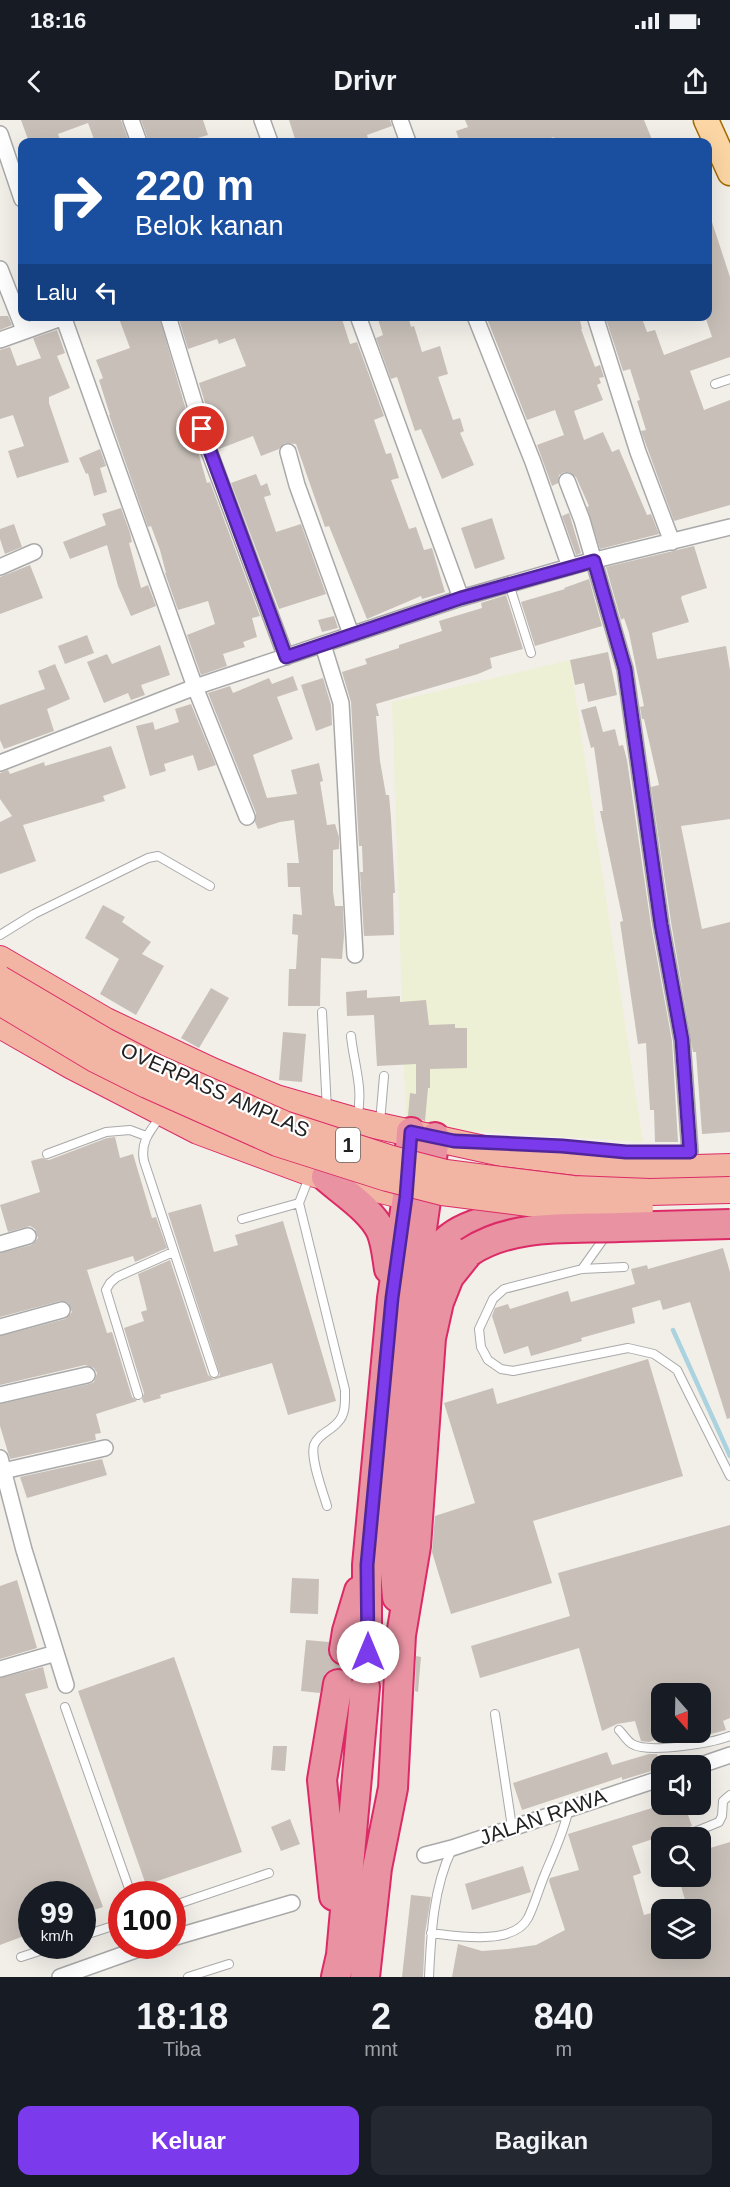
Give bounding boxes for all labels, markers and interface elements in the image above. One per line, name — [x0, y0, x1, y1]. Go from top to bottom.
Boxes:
text: 18:16 — [30, 8, 86, 33]
icon: back — [18, 65, 51, 98]
icon: share — [679, 65, 712, 98]
text: Drivr — [333, 66, 397, 96]
icon: right — [36, 162, 114, 240]
text: 220 m — [135, 162, 254, 209]
text: Belok kanan — [135, 211, 284, 241]
icon: left — [90, 276, 123, 309]
text: Lalu — [36, 280, 78, 305]
pin — [176, 403, 227, 454]
icon: arrive — [185, 412, 218, 445]
street label: OVERPASS AMPLAS — [117, 1038, 313, 1142]
road number: 1 — [336, 1128, 360, 1162]
position arrow — [336, 1620, 400, 1684]
north arrow — [651, 1683, 711, 1743]
map controls — [651, 1683, 711, 1959]
button: sound — [651, 1755, 711, 1815]
street label: JALAN RAWA — [476, 1784, 609, 1849]
button: search — [651, 1827, 711, 1887]
speed limit sign: 100 — [108, 1881, 186, 1959]
text: 99 — [40, 1896, 74, 1929]
button: layers — [651, 1899, 711, 1959]
text: km/h — [41, 1927, 73, 1944]
text: 18:18 — [136, 1996, 228, 2037]
text: 2 — [371, 1996, 391, 2037]
text: 840 — [534, 1996, 594, 2037]
text: Tiba — [163, 2038, 201, 2060]
text: mnt — [364, 2038, 398, 2060]
text: m — [556, 2038, 572, 2060]
button: Keluar — [18, 2106, 359, 2175]
button: Bagikan — [371, 2106, 712, 2175]

